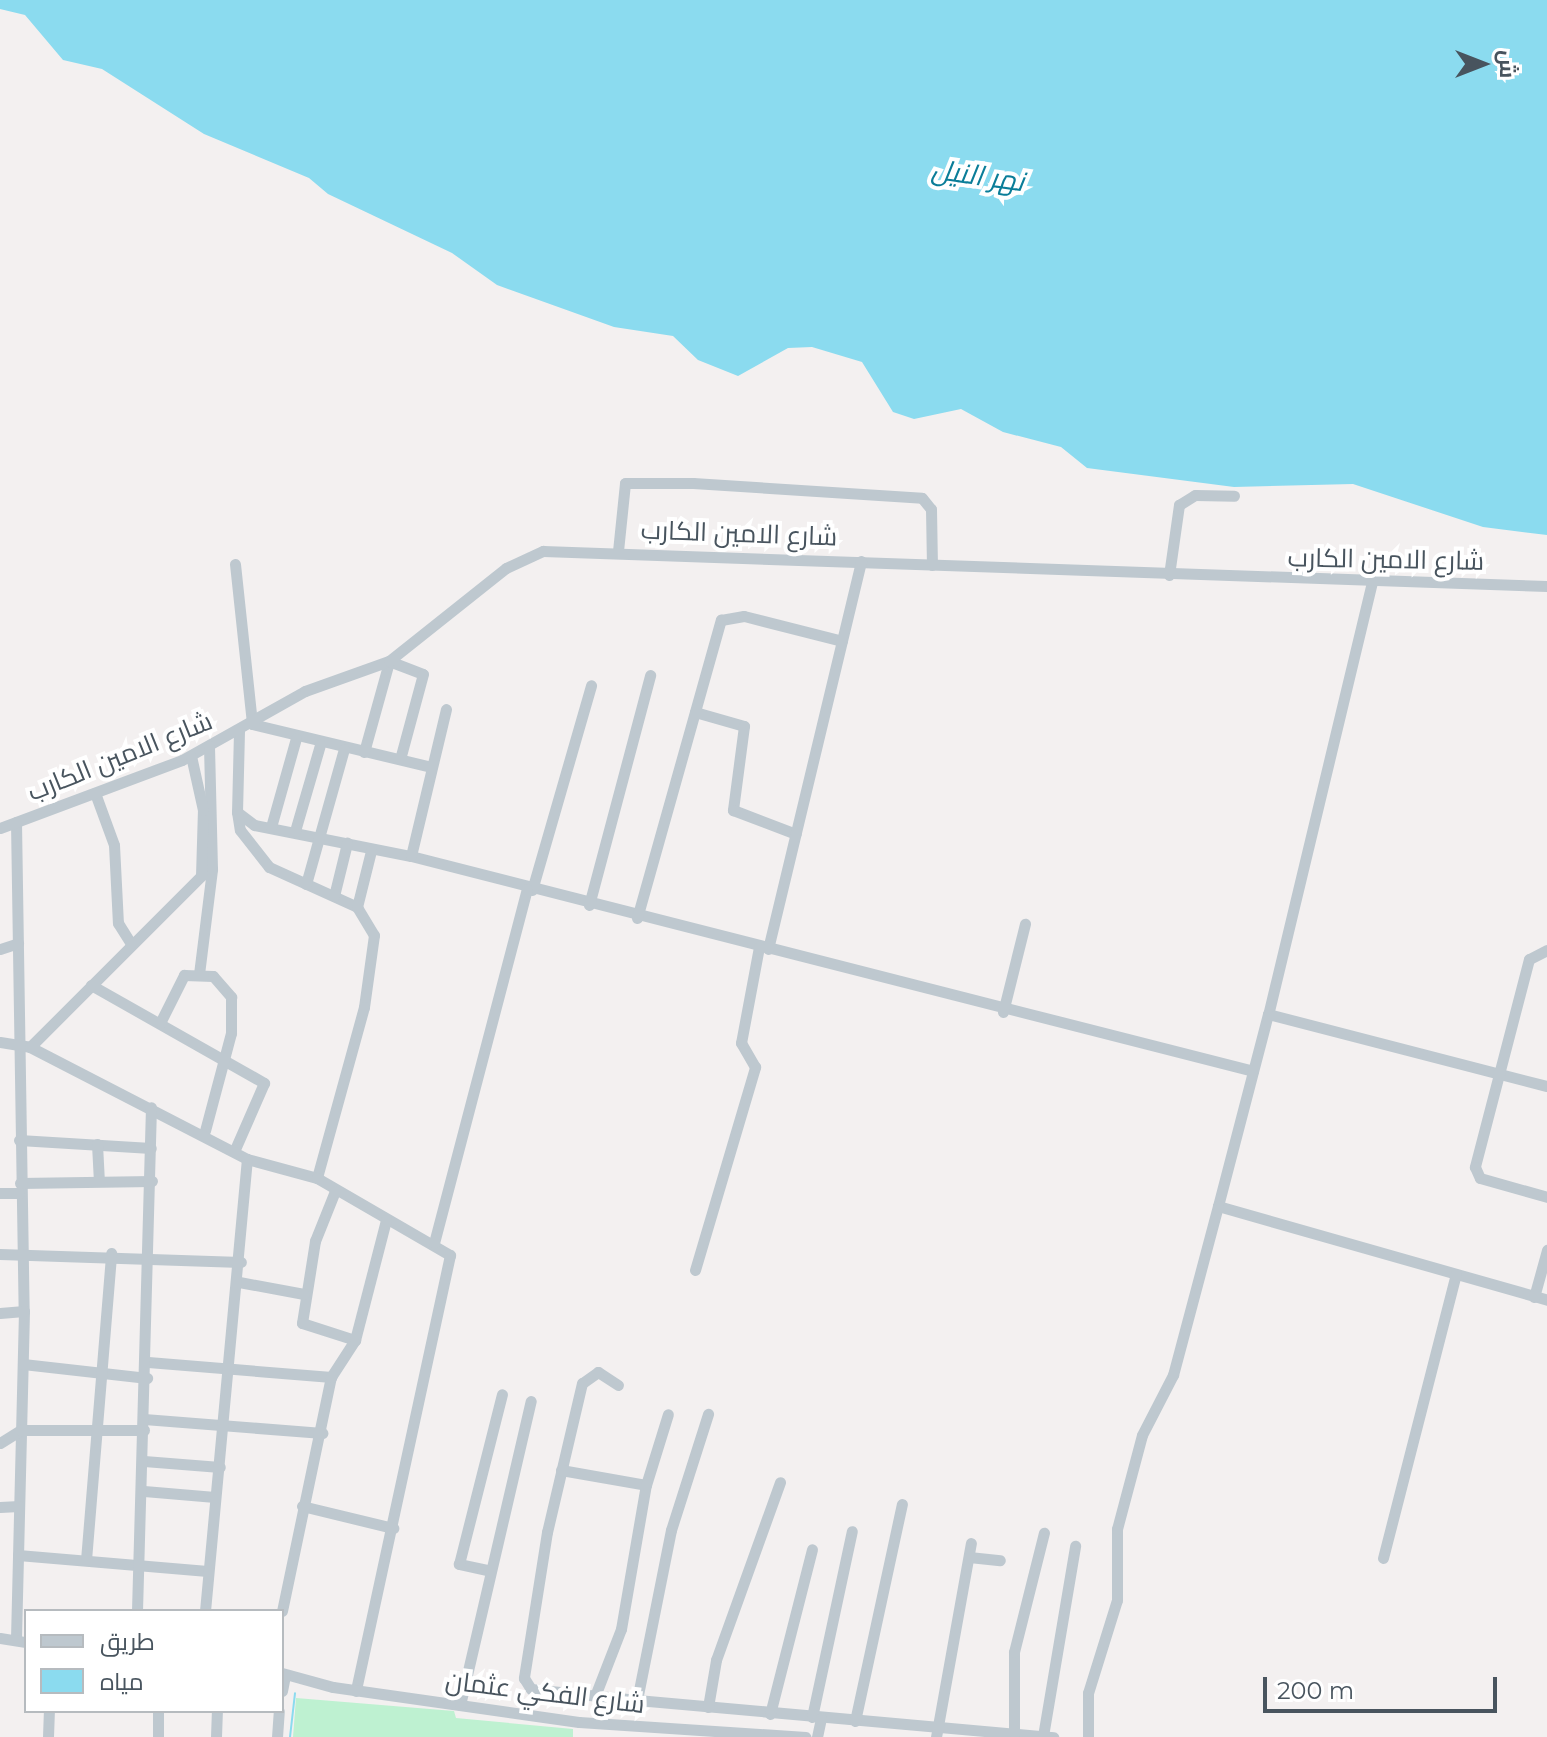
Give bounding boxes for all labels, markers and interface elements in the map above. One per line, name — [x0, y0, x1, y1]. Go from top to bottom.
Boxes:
north arrow — [1443, 24, 1523, 104]
text: ش — [1494, 50, 1521, 78]
water label: نهر النيل — [930, 152, 1026, 198]
street label: شارع الامين الكارب — [640, 515, 838, 553]
street label: شارع الامين الكارب — [1287, 543, 1485, 577]
street label: شارع الامين الكارب — [23, 706, 217, 808]
legend — [24, 1609, 284, 1713]
text: طريق — [100, 1627, 155, 1656]
scale bar — [1267, 1661, 1501, 1711]
street label: شارع الفكي عثمان — [444, 1665, 646, 1721]
text: مياه — [100, 1667, 144, 1696]
text: 200 m — [1277, 1676, 1354, 1705]

